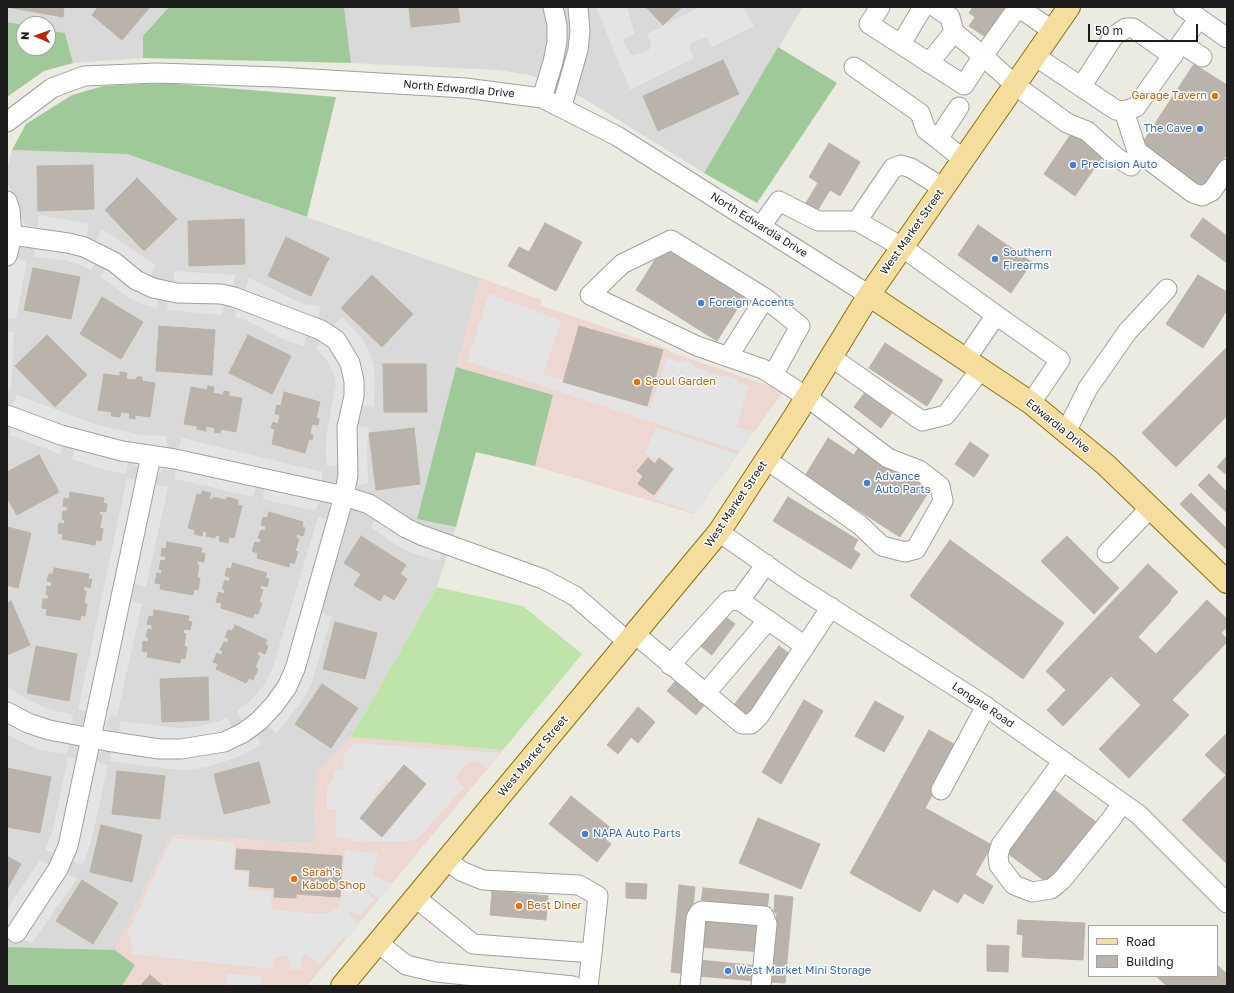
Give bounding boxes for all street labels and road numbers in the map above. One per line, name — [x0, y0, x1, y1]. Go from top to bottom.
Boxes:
street label: North Edwardia Drive — [403, 78, 515, 100]
street label: West Market Street — [877, 187, 947, 277]
street label: North Edwardia Drive — [708, 190, 810, 260]
street label: Edwardia Drive — [1023, 396, 1093, 456]
street label: West Market Street — [702, 458, 770, 550]
street label: Longale Road — [949, 679, 1017, 731]
street label: West Market Street — [495, 713, 571, 799]

